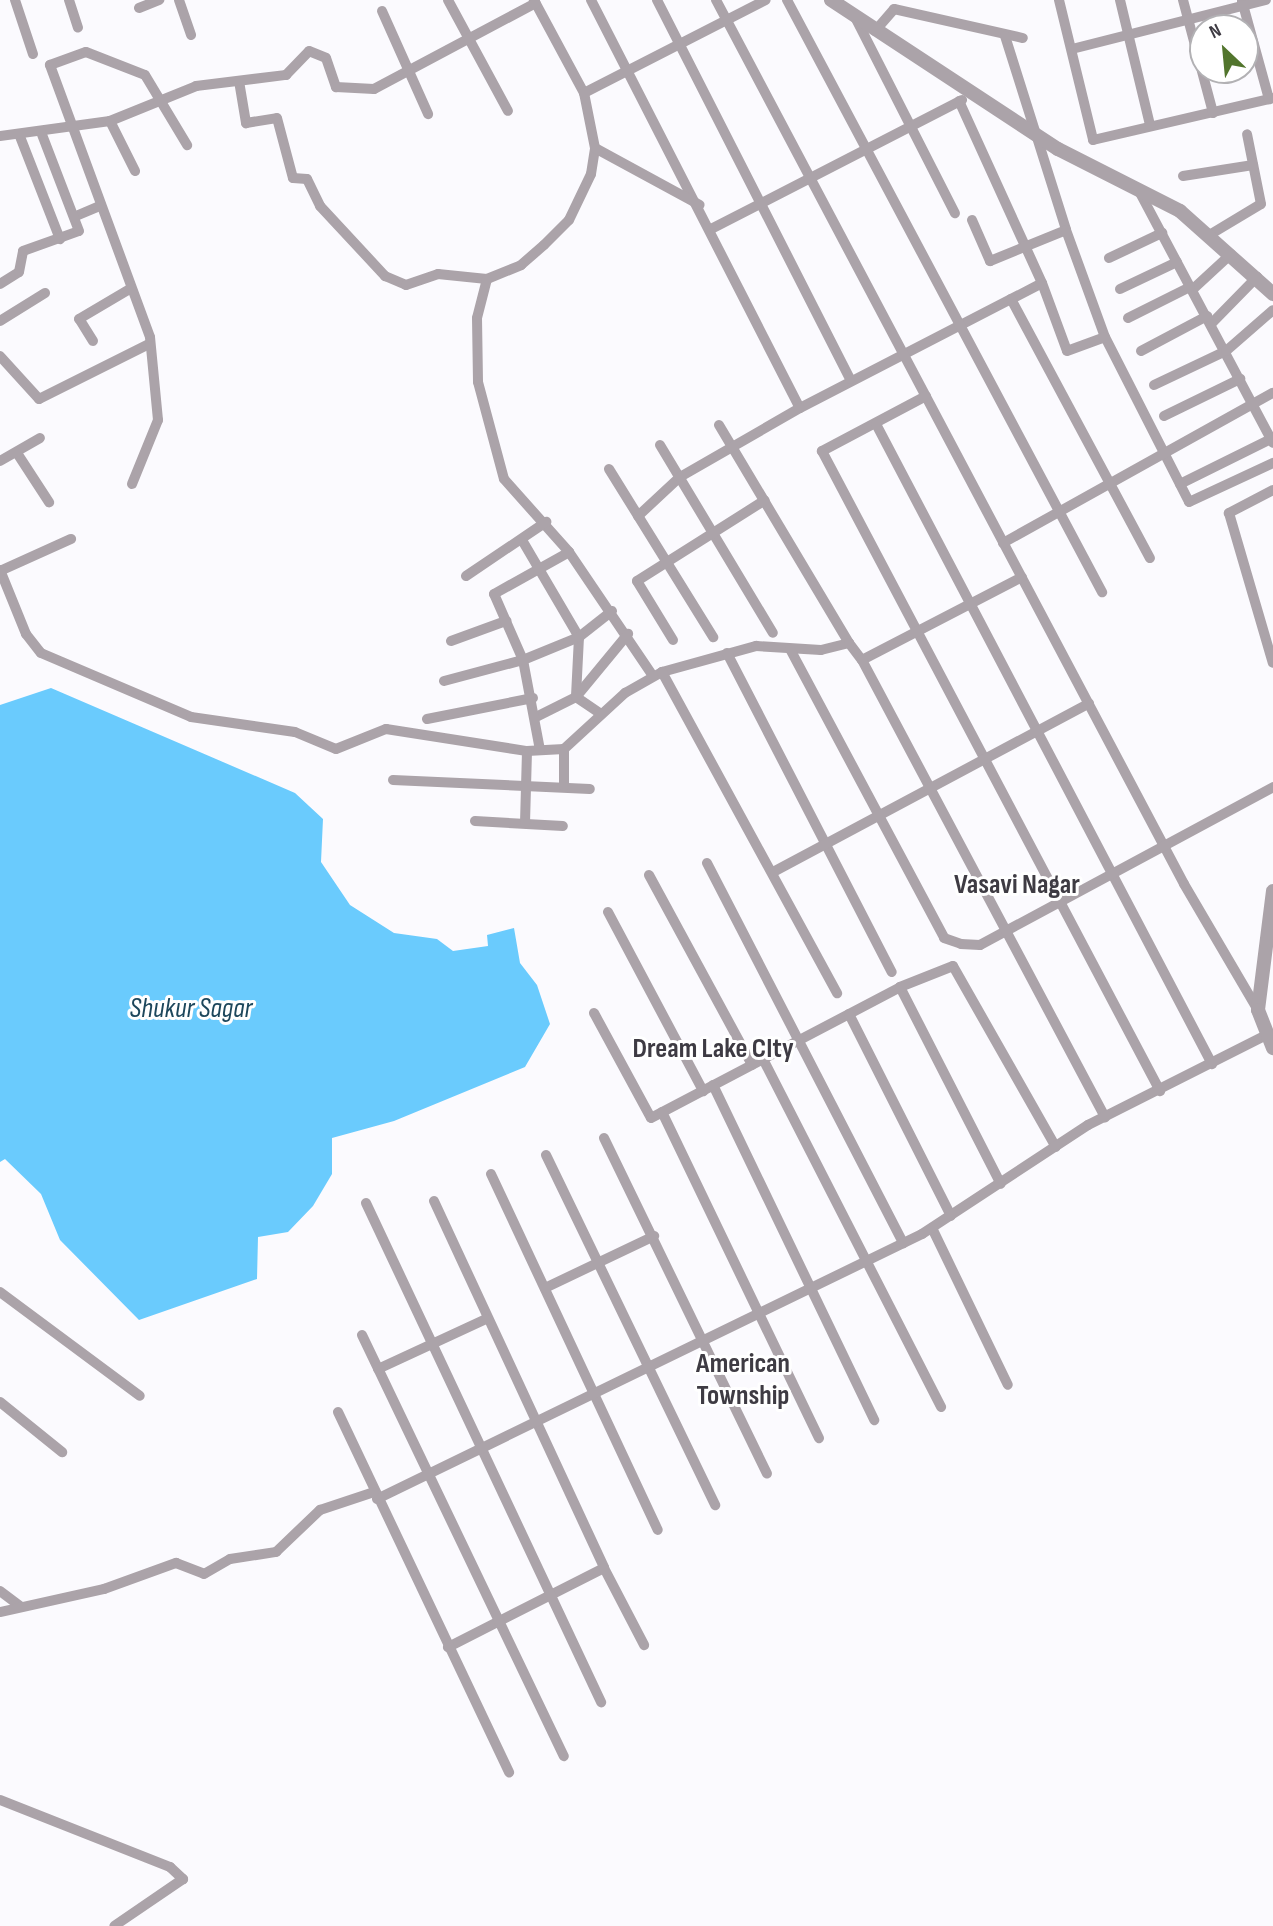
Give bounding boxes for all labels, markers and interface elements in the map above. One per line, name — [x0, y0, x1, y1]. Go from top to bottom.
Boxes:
north arrow — [1189, 14, 1259, 84]
text: N — [1206, 19, 1225, 44]
district label: Vasavi Nagar — [954, 868, 1080, 902]
water label: Shukur Sagar — [130, 992, 252, 1026]
district label: Dream Lake CIty — [632, 1032, 794, 1066]
district label: American Township — [696, 1347, 790, 1413]

